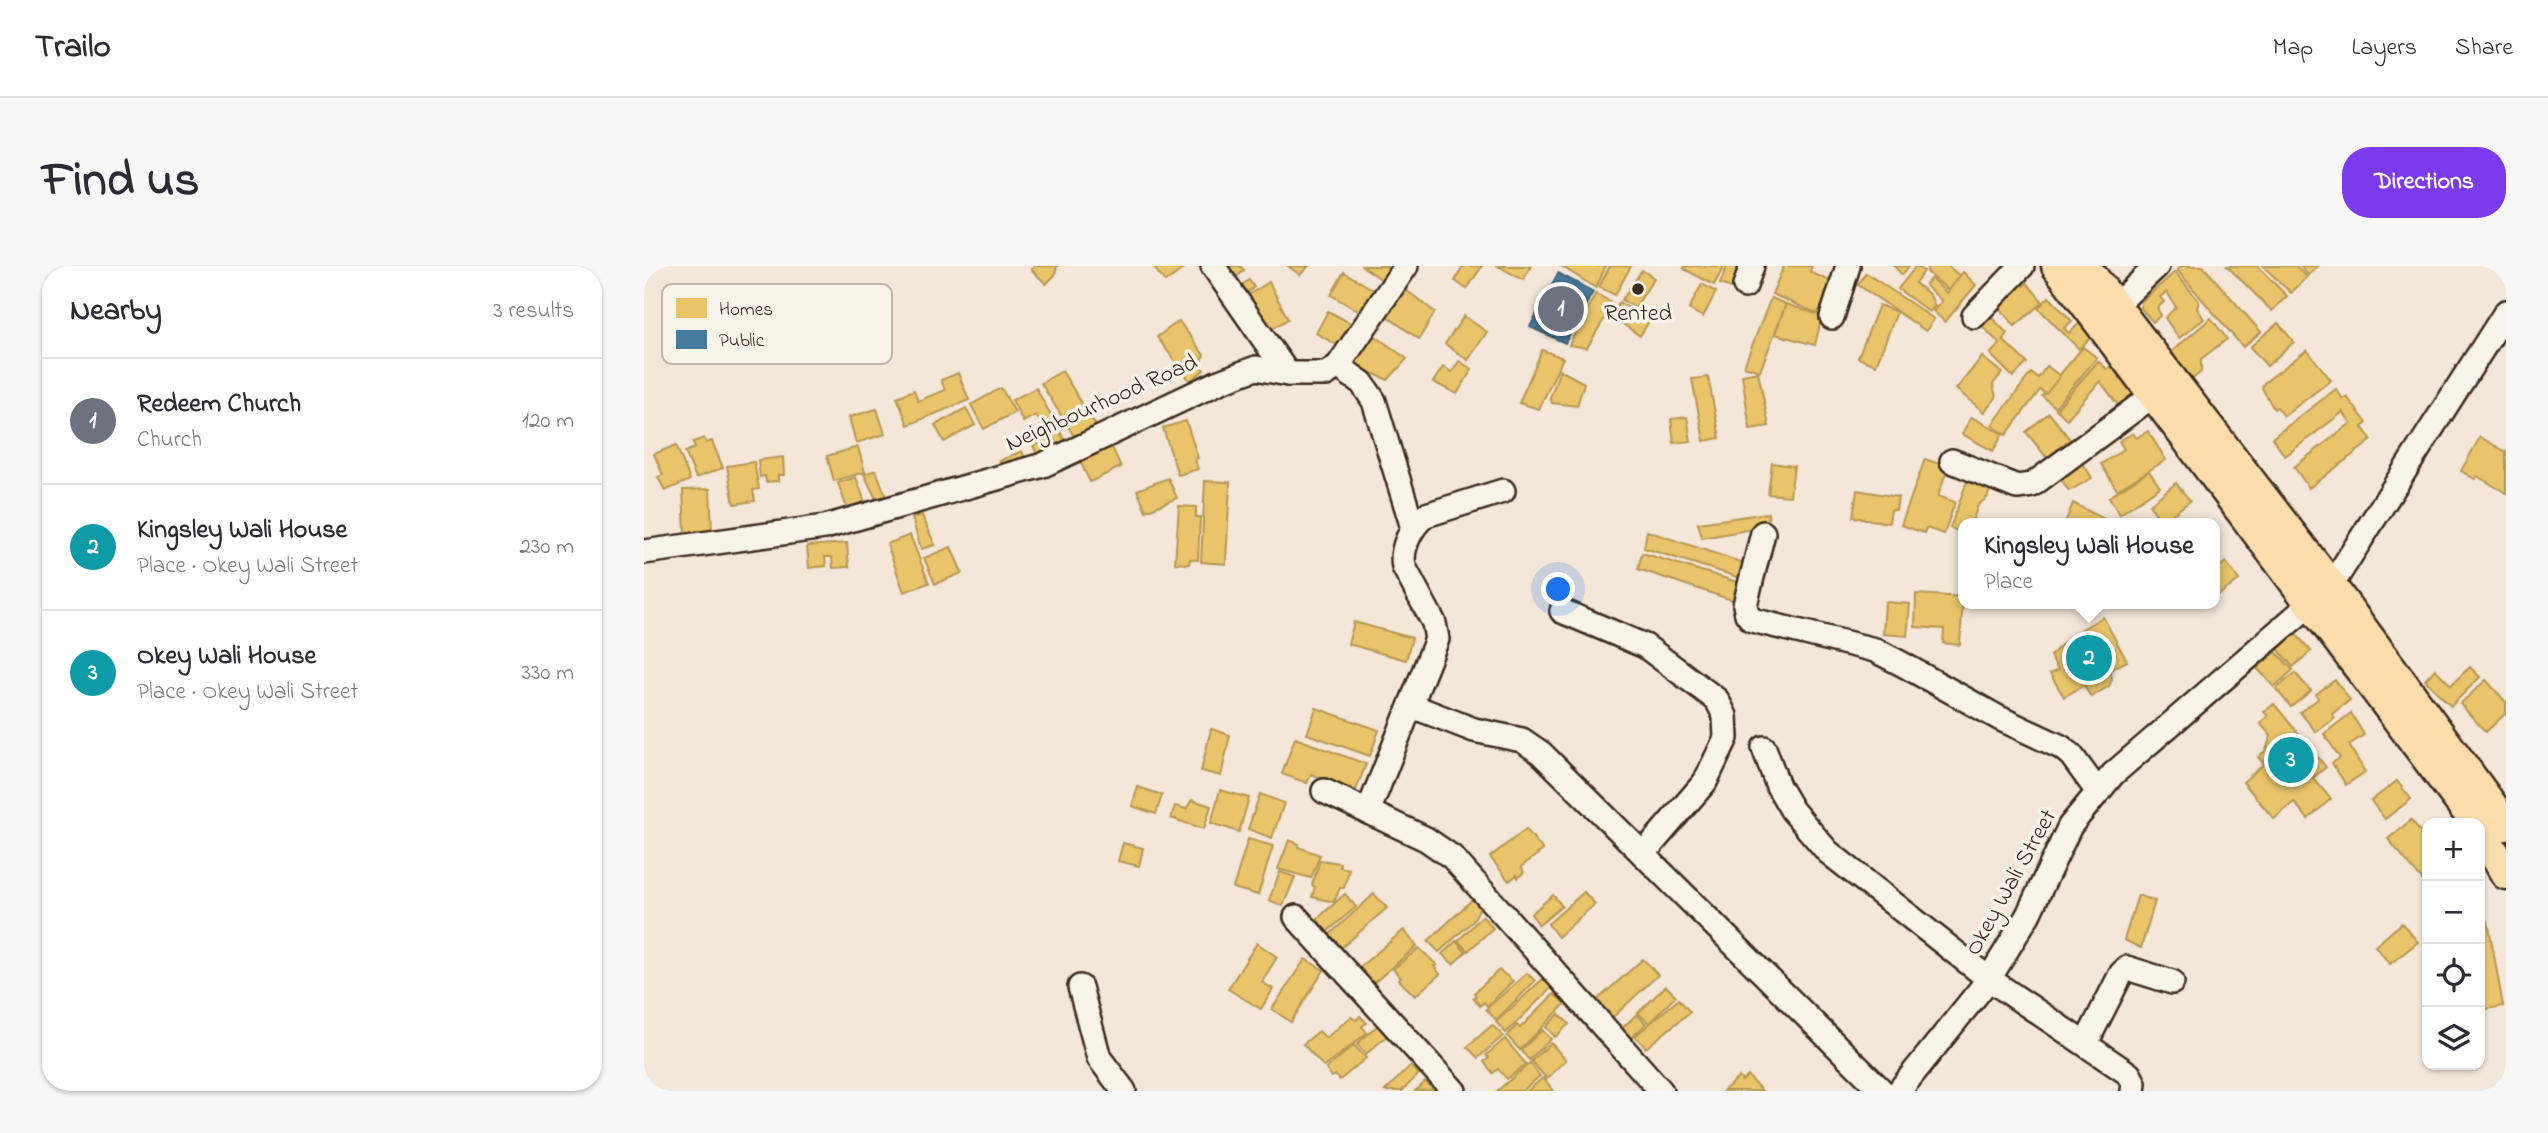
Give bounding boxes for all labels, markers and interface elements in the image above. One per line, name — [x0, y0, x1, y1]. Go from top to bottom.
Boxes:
text: Trailo — [35, 24, 111, 72]
text: Map — [2273, 31, 2313, 66]
text: Layers — [2351, 31, 2417, 66]
text: Share — [2455, 31, 2513, 66]
text: Find us — [42, 146, 199, 218]
button: Directions — [2342, 147, 2506, 218]
marker: Rented — [1630, 281, 1646, 297]
pin: 1 — [1538, 283, 1584, 335]
legend — [662, 284, 892, 364]
text: Nearby — [70, 290, 162, 334]
text: 3 results — [493, 295, 574, 328]
text: Homes — [719, 297, 773, 324]
place label: Rented — [1604, 297, 1673, 332]
text: Public — [719, 328, 765, 355]
street label: Neighbourhood Road — [1000, 346, 1204, 462]
text: Redeem Church — [137, 386, 301, 424]
text: 1 — [89, 405, 97, 438]
text: 120 m — [522, 405, 574, 438]
text: Church — [137, 424, 202, 457]
text: Kingsley Wali House — [137, 512, 347, 550]
popup — [1958, 518, 2220, 609]
text: Kingsley Wali House — [1984, 528, 2194, 566]
text: 2 — [87, 531, 99, 564]
text: 230 m — [520, 531, 574, 564]
text: Place · Okey Wali Street — [137, 550, 358, 583]
text: Place — [1984, 566, 2033, 599]
your location — [1541, 572, 1575, 606]
pin: 2 — [2066, 632, 2112, 684]
text: Okey Wali House — [137, 638, 316, 676]
text: 3 — [88, 657, 98, 690]
text: 330 m — [521, 657, 574, 690]
text: Place · Okey Wali Street — [137, 676, 358, 709]
pin: 3 — [2268, 734, 2314, 786]
street label: Okey Wali Street — [1957, 803, 2068, 963]
map controls — [2422, 818, 2485, 1070]
button: + — [2422, 818, 2485, 881]
button: − — [2422, 881, 2485, 944]
button: locate — [2422, 944, 2485, 1007]
button: layers — [2422, 1007, 2485, 1070]

